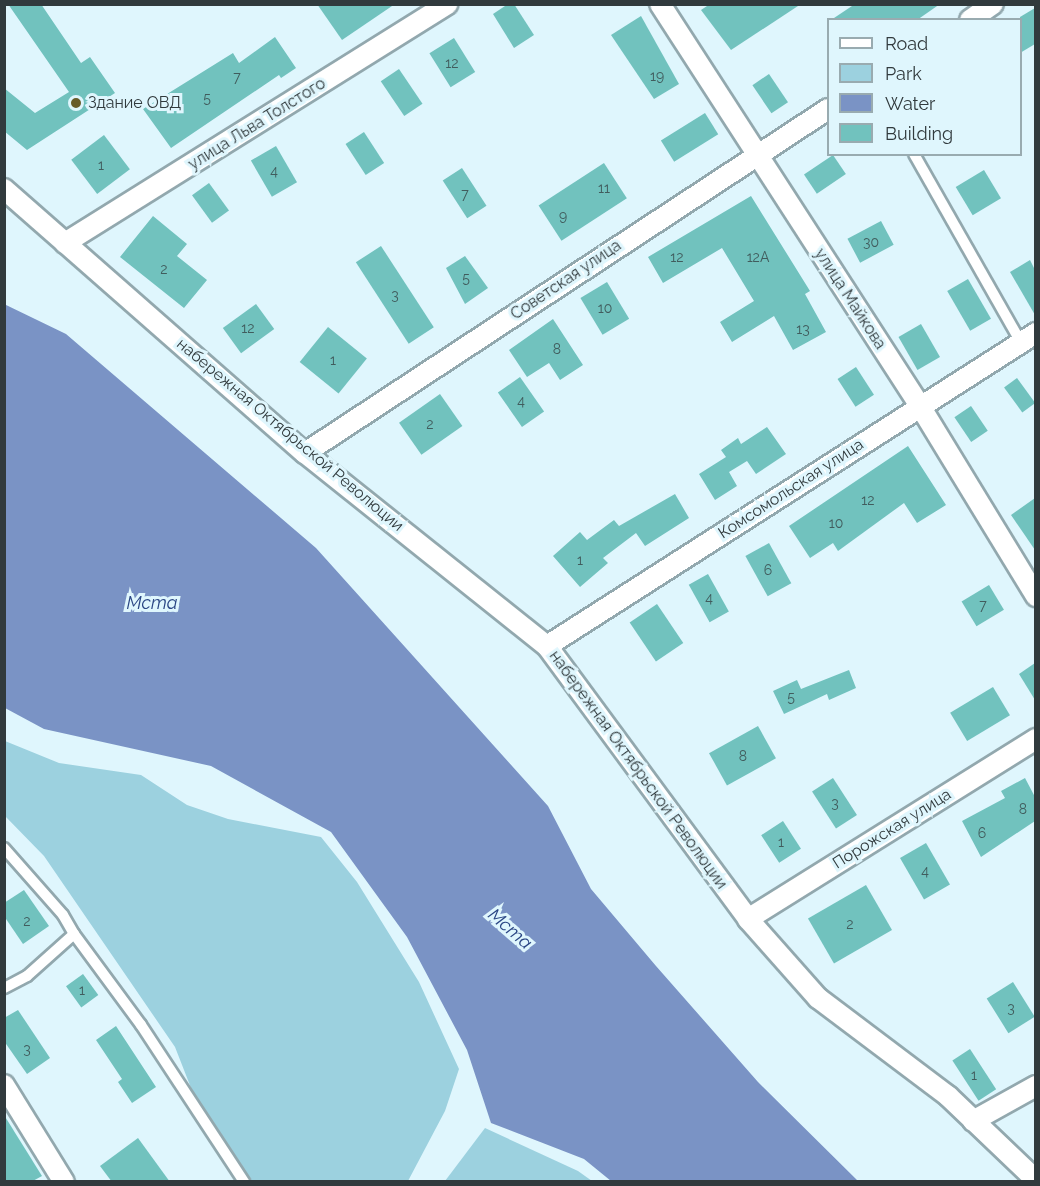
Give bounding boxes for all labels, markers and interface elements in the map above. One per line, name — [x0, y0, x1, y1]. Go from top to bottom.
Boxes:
legend — [827, 18, 1022, 156]
text: Road — [885, 33, 928, 54]
house number: 12 — [445, 55, 459, 71]
text: Park — [885, 63, 922, 84]
house number: 19 — [650, 68, 664, 84]
house number: 7 — [233, 69, 241, 85]
street label: улица Льва Толстого — [185, 74, 329, 174]
house number: 5 — [203, 90, 211, 106]
place label: Здание ОВД — [88, 93, 181, 113]
text: Water — [885, 93, 935, 114]
marker: Здание ОВД — [69, 96, 83, 110]
text: Building — [885, 123, 953, 144]
house number: 1 — [98, 157, 104, 173]
house number: 4 — [270, 163, 278, 179]
house number: 11 — [598, 180, 610, 196]
house number: 7 — [461, 186, 469, 202]
house number: 9 — [559, 208, 567, 224]
house number: 30 — [863, 234, 879, 250]
street label: Советская улица — [507, 236, 625, 324]
street label: улица Майкова — [810, 245, 890, 353]
house number: 12 — [670, 249, 684, 265]
house number: 12А — [747, 249, 769, 265]
house number: 2 — [160, 261, 168, 277]
house number: 5 — [462, 270, 470, 286]
house number: 3 — [391, 287, 399, 303]
house number: 10 — [598, 300, 612, 316]
house number: 12 — [241, 320, 255, 336]
house number: 13 — [796, 321, 810, 337]
street label: набережная Октябрьской Революции — [173, 334, 407, 536]
house number: 8 — [553, 341, 561, 357]
house number: 1 — [330, 352, 336, 368]
house number: 4 — [517, 393, 525, 409]
house number: 2 — [426, 416, 434, 432]
street label: Комсомольская улица — [715, 435, 867, 543]
house number: 12 — [861, 492, 875, 508]
house number: 10 — [829, 515, 843, 531]
house number: 1 — [577, 552, 583, 568]
house number: 6 — [764, 562, 772, 578]
house number: 4 — [705, 590, 713, 606]
water label: Мста — [127, 592, 177, 614]
house number: 7 — [979, 597, 987, 613]
street label: набережная Октябрьской Революции — [545, 647, 731, 893]
house number: 5 — [787, 689, 795, 705]
house number: 8 — [739, 748, 747, 764]
street label: Порожская улица — [829, 785, 955, 873]
house number: 3 — [831, 795, 839, 811]
house number: 8 — [1019, 801, 1027, 817]
house number: 6 — [978, 825, 986, 841]
house number: 1 — [778, 834, 784, 850]
house number: 4 — [921, 863, 929, 879]
water label: Мста — [484, 904, 536, 954]
house number: 2 — [23, 913, 31, 929]
house number: 2 — [846, 916, 854, 932]
house number: 1 — [79, 982, 85, 998]
house number: 3 — [1007, 1000, 1015, 1016]
house number: 3 — [23, 1041, 31, 1057]
house number: 1 — [971, 1067, 977, 1083]

